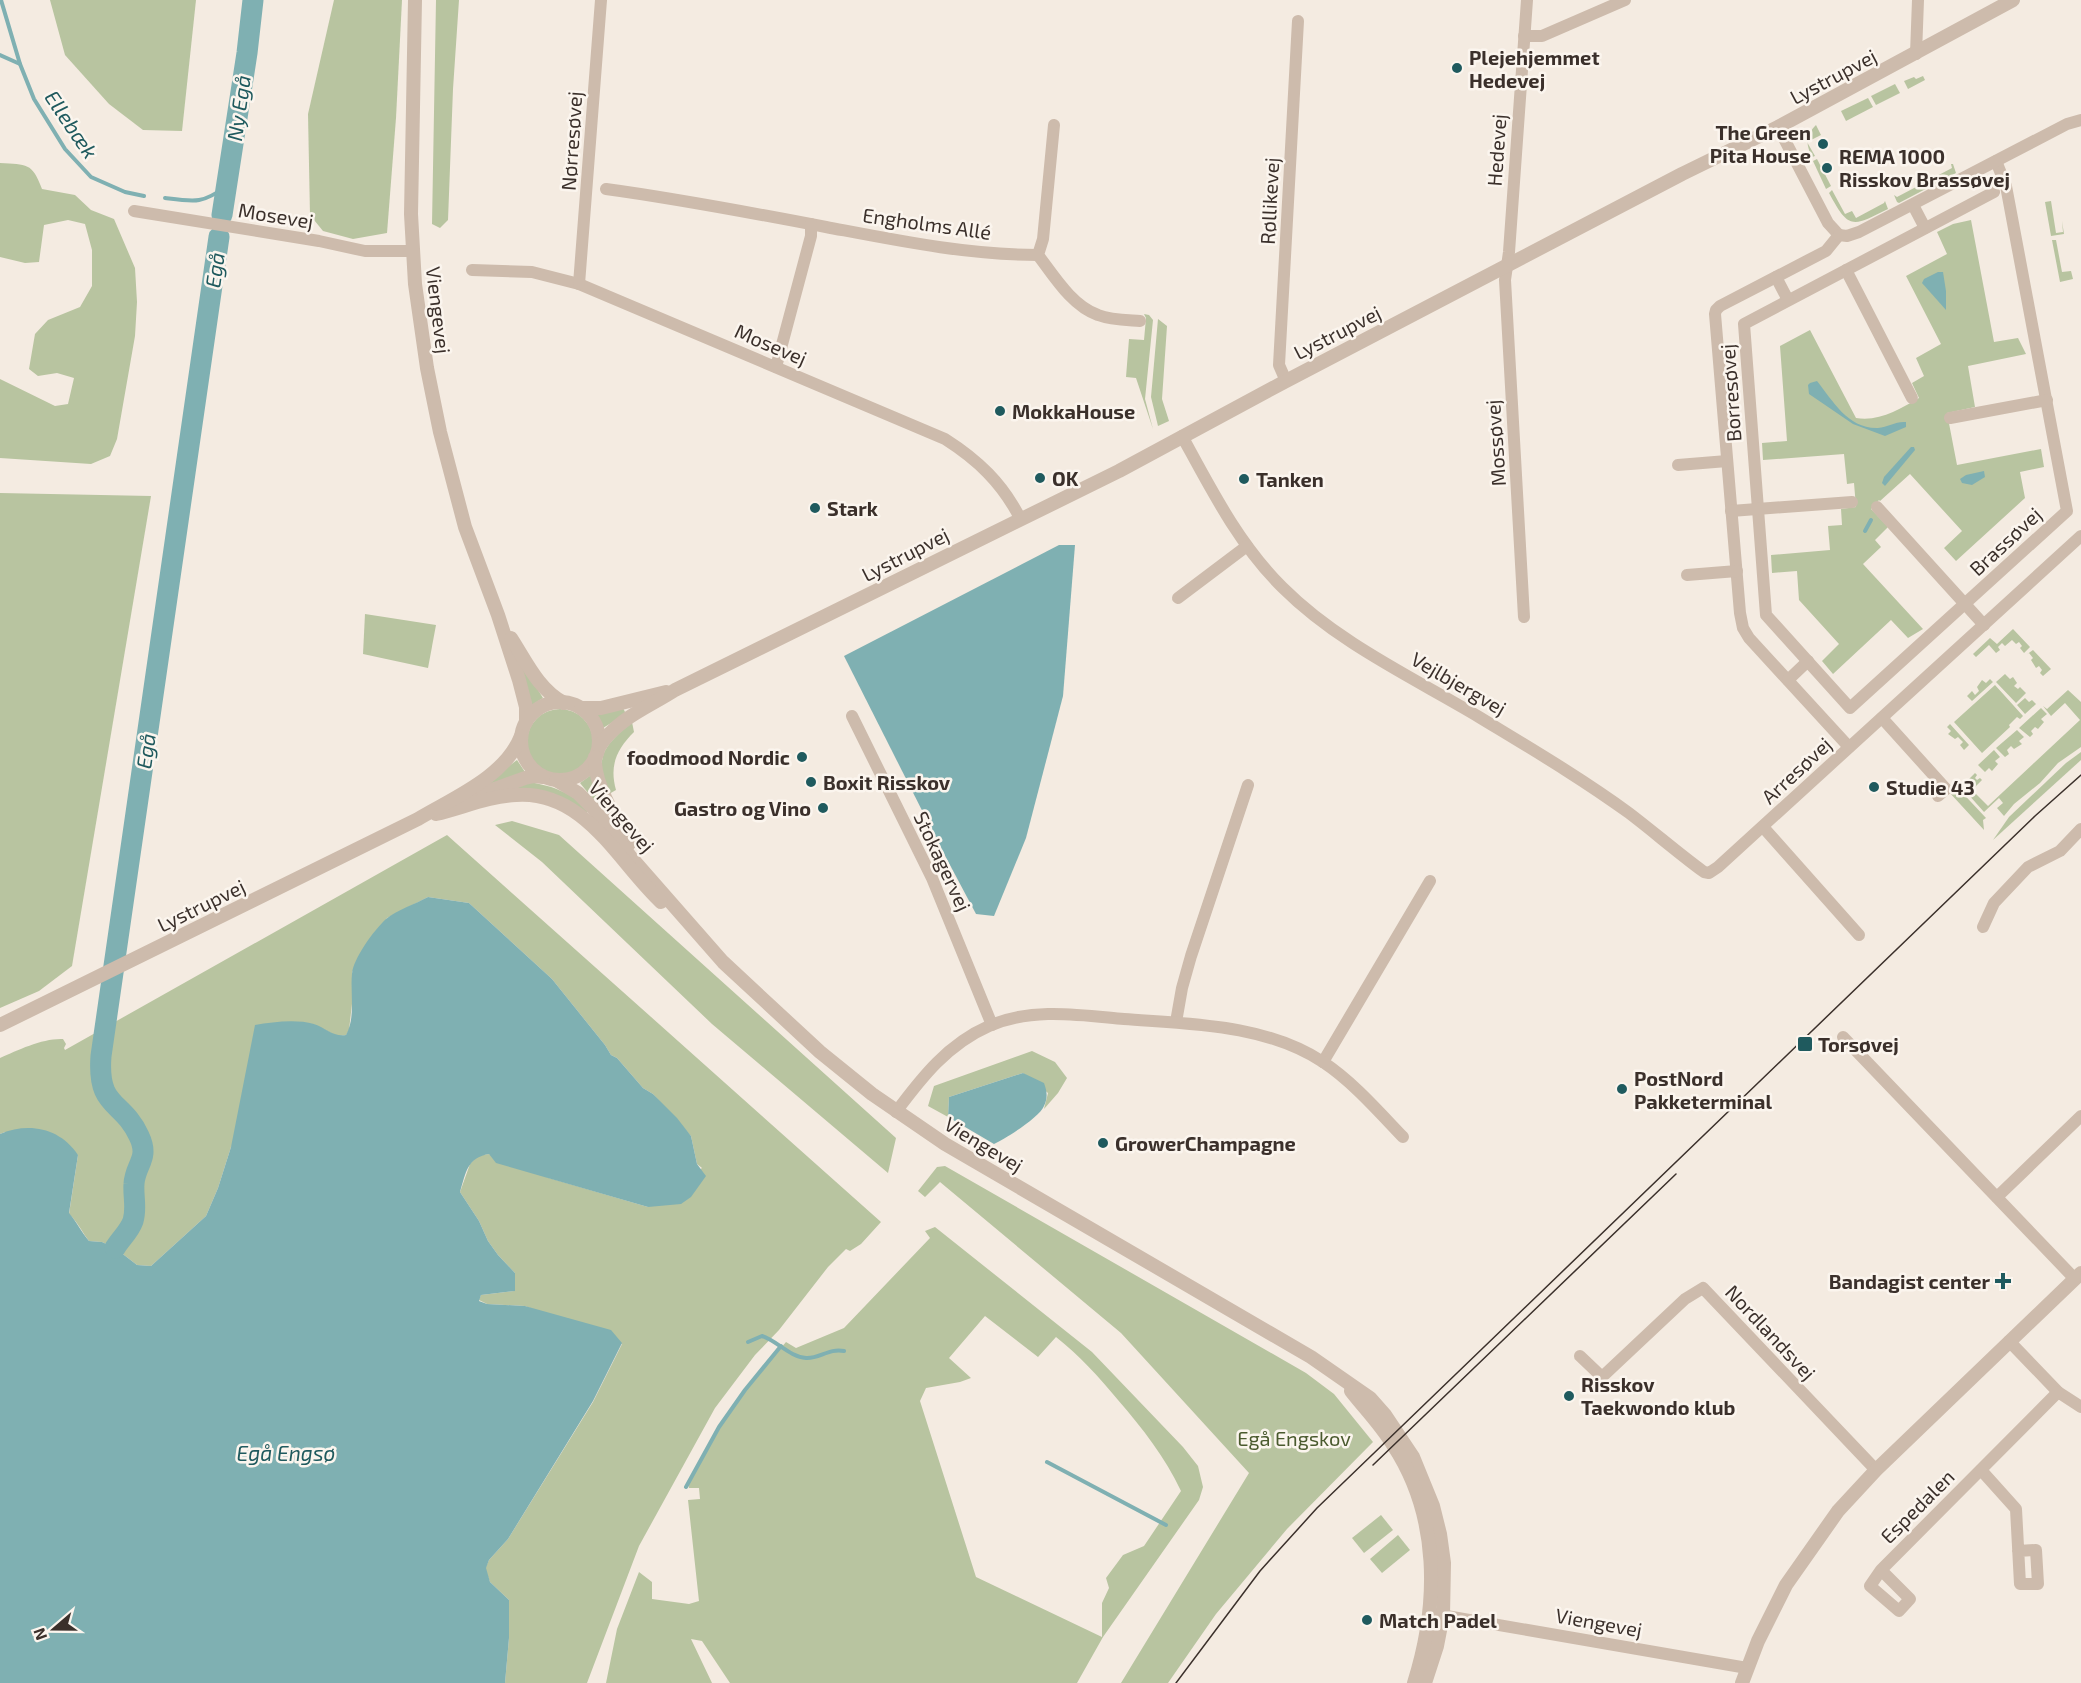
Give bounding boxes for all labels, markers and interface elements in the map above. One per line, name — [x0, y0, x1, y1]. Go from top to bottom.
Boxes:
street label: Lystrupvej — [1786, 43, 1880, 109]
place label: Plejehjemmet Hedevej — [1469, 45, 1600, 92]
marker: Plejehjemmet Hedevej — [1450, 61, 1464, 75]
water label: Ny Egå — [221, 73, 256, 143]
water label: Ellebæk — [40, 85, 104, 163]
street label: Nørresøvej — [556, 90, 586, 192]
street label: Hedevej — [1482, 113, 1510, 187]
place label: The Green Pita House — [1710, 120, 1811, 167]
marker: The Green Pita House — [1816, 137, 1830, 151]
place label: REMA 1000 Risskov Brassøvej — [1839, 144, 2010, 191]
street label: Røllikevej — [1255, 157, 1283, 245]
marker: REMA 1000 Risskov Brassøvej — [1820, 161, 1834, 175]
street label: Mosevej — [237, 197, 315, 233]
street label: Engholms Allé — [861, 202, 993, 244]
water label: Egå — [199, 251, 229, 289]
street label: Viengevej — [422, 265, 456, 355]
street label: Lystrupvej — [1289, 300, 1385, 364]
street label: Mosevej — [731, 318, 811, 370]
street label: Borresøvej — [1715, 343, 1745, 443]
place label: MokkaHouse — [1012, 399, 1135, 423]
street label: Mossøvej — [1480, 399, 1510, 487]
marker: MokkaHouse — [993, 404, 1007, 418]
place label: OK — [1052, 466, 1079, 490]
place label: Tanken — [1256, 467, 1324, 491]
marker: OK — [1033, 471, 1047, 485]
marker: Tanken — [1237, 472, 1251, 486]
place label: Stark — [827, 496, 879, 520]
marker: Stark — [808, 501, 822, 515]
street label: Brassøvej — [1964, 502, 2046, 580]
street label: Lystrupvej — [857, 522, 953, 586]
street label: Vejlbjergvej — [1407, 646, 1511, 720]
water label: Egå — [130, 732, 160, 770]
street label: Arresøvej — [1756, 732, 1836, 808]
place label: foodmood Nordic — [627, 745, 790, 769]
marker: foodmood Nordic — [795, 750, 809, 764]
place label: Boxit Risskov — [823, 770, 951, 794]
street label: Viengevej — [584, 775, 660, 857]
marker: Boxit Risskov — [804, 775, 818, 789]
place label: Studie 43 — [1886, 775, 1975, 799]
marker: Studie 43 — [1867, 780, 1881, 794]
place label: Gastro og Vino — [674, 796, 811, 820]
marker: Gastro og Vino — [816, 801, 830, 815]
street label: Stokagervej — [909, 807, 977, 915]
street label: Lystrupvej — [153, 874, 249, 936]
place label: Torsøvej — [1818, 1032, 1899, 1056]
marker: Torsøvej — [1796, 1035, 1814, 1053]
place label: PostNord Pakketerminal — [1634, 1066, 1773, 1113]
marker: PostNord Pakketerminal — [1615, 1082, 1629, 1096]
street label: Viengevej — [940, 1111, 1028, 1177]
place label: GrowerChampagne — [1115, 1131, 1296, 1155]
marker: GrowerChampagne — [1096, 1136, 1110, 1150]
place label: Bandagist center — [1829, 1269, 1990, 1293]
marker: Bandagist center — [1994, 1272, 2012, 1290]
street label: Nordlandsvej — [1721, 1280, 1821, 1384]
place label: Risskov Taekwondo klub — [1581, 1372, 1736, 1419]
marker: Risskov Taekwondo klub — [1562, 1389, 1576, 1403]
park label: Egå Engskov — [1237, 1426, 1351, 1450]
water label: Egå Engsø — [237, 1440, 335, 1465]
street label: Espedalen — [1875, 1464, 1959, 1548]
north arrow — [24, 1599, 84, 1659]
street label: Viengevej — [1554, 1603, 1644, 1641]
place label: Match Padel — [1379, 1608, 1497, 1632]
marker: Match Padel — [1360, 1613, 1374, 1627]
text: N — [29, 1626, 50, 1643]

